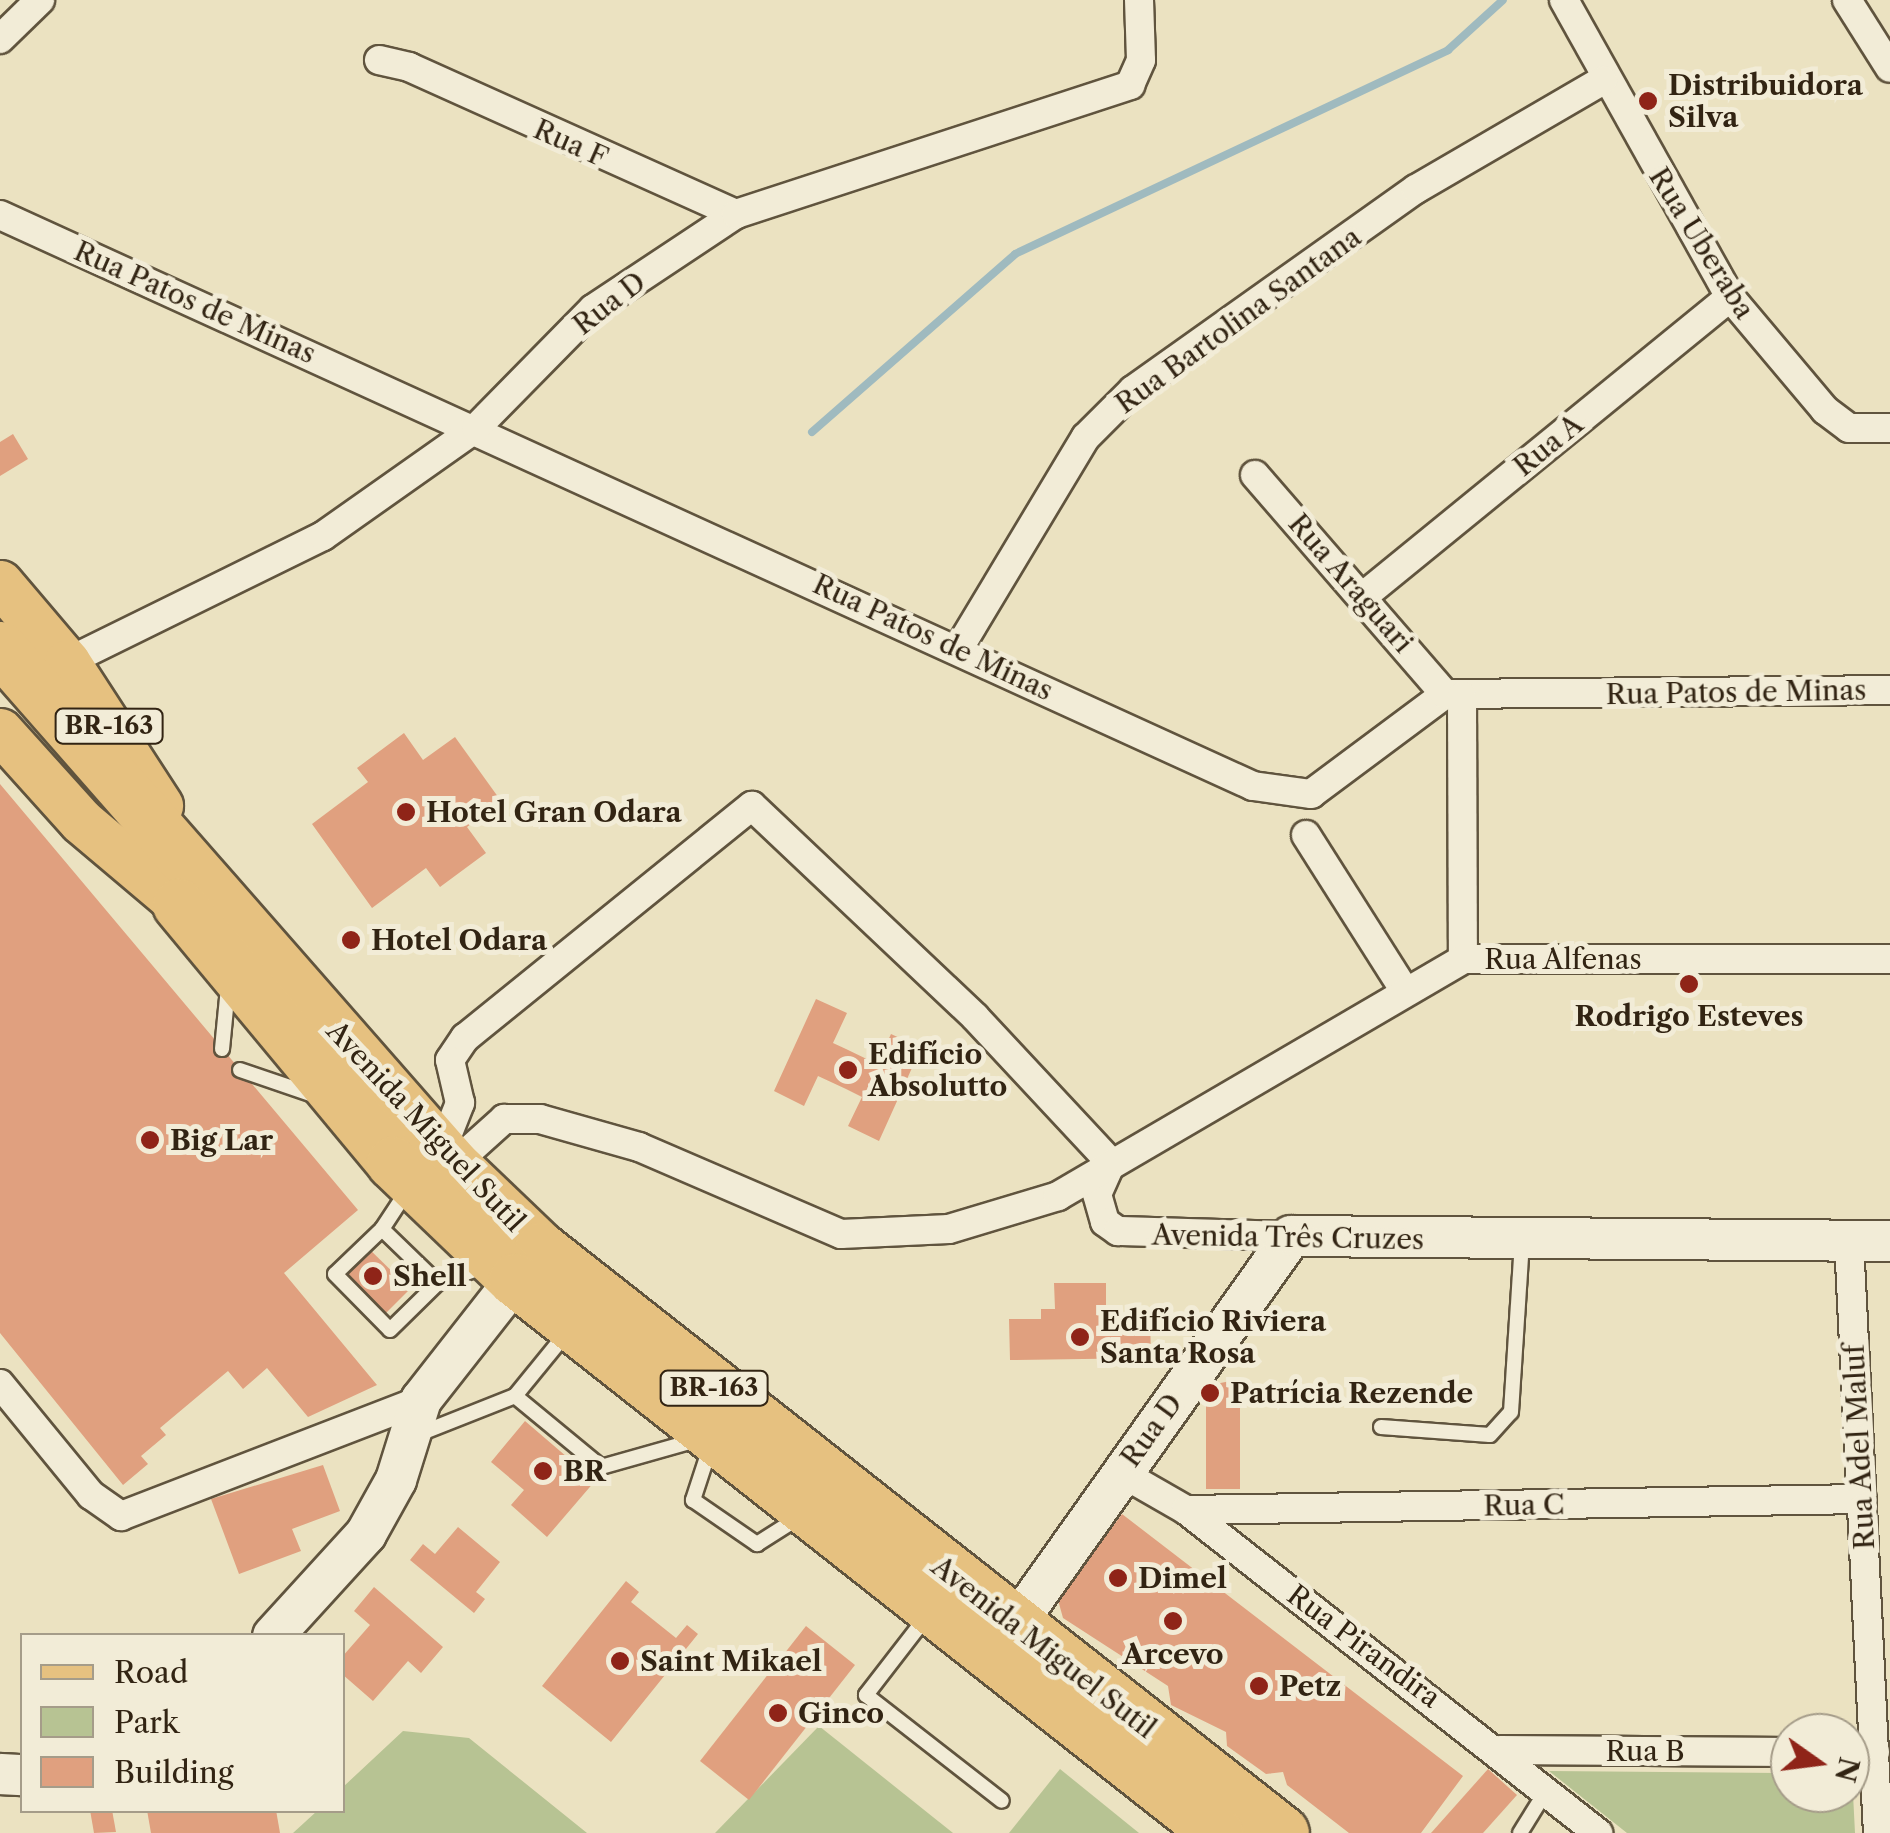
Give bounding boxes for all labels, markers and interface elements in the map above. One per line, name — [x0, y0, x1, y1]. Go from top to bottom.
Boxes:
place label: Distribuidora Silva — [1668, 68, 1863, 134]
marker: Distribuidora Silva — [1637, 90, 1659, 112]
street label: Rua F — [529, 112, 613, 174]
street label: Rua Uberaba — [1642, 161, 1762, 325]
street label: Rua Bartolina Santana — [1109, 220, 1367, 420]
street label: Rua Patos de Minas — [69, 234, 321, 370]
street label: Rua D — [566, 264, 652, 342]
street label: Rua A — [1506, 407, 1590, 483]
street label: Rua Araguari — [1281, 506, 1421, 660]
street label: Rua Patos de Minas — [808, 567, 1058, 707]
street label: Rua Patos de Minas — [1605, 673, 1867, 711]
road number: BR-163 — [54, 706, 164, 746]
place label: Hotel Gran Odara — [426, 795, 682, 829]
marker: Hotel Gran Odara — [395, 801, 417, 823]
place label: Hotel Odara — [371, 923, 547, 957]
marker: Hotel Odara — [340, 929, 362, 951]
street label: Rua Alfenas — [1484, 942, 1642, 976]
marker: Rodrigo Esteves — [1678, 973, 1700, 995]
place label: Rodrigo Esteves — [1574, 999, 1804, 1033]
street label: Avenida Miguel Sutil — [320, 1014, 532, 1238]
place label: Edifício Absolutto — [868, 1037, 1007, 1103]
marker: Edifício Absolutto — [837, 1059, 859, 1081]
place label: Big Lar — [170, 1123, 273, 1157]
marker: Big Lar — [139, 1129, 161, 1151]
street label: Avenida Três Cruzes — [1151, 1218, 1425, 1256]
place label: Shell — [393, 1259, 467, 1293]
marker: Shell — [362, 1265, 384, 1287]
place label: Edifício Riviera Santa Rosa — [1100, 1304, 1326, 1370]
marker: Edifício Riviera Santa Rosa — [1069, 1326, 1091, 1348]
street label: Rua Adel Maluf — [1837, 1343, 1881, 1551]
road number: BR-163 — [659, 1368, 769, 1408]
place label: Patrícia Rezende — [1230, 1376, 1474, 1410]
marker: Patrícia Rezende — [1199, 1382, 1221, 1404]
street label: Rua D — [1113, 1387, 1189, 1473]
place label: BR — [563, 1454, 605, 1488]
marker: BR — [532, 1460, 554, 1482]
street label: Rua C — [1483, 1487, 1565, 1523]
street label: Avenida Miguel Sutil — [925, 1549, 1163, 1745]
place label: Dimel — [1138, 1561, 1227, 1595]
marker: Dimel — [1107, 1567, 1129, 1589]
street label: Rua Pirandira — [1281, 1578, 1447, 1714]
marker: Arcevo — [1162, 1610, 1184, 1632]
legend — [20, 1633, 345, 1813]
place label: Arcevo — [1122, 1637, 1224, 1671]
place label: Saint Mikael — [640, 1644, 822, 1678]
marker: Saint Mikael — [609, 1650, 631, 1672]
text: Road — [114, 1654, 188, 1691]
place label: Petz — [1279, 1669, 1341, 1703]
marker: Petz — [1248, 1675, 1270, 1697]
place label: Ginco — [798, 1696, 884, 1730]
marker: Ginco — [767, 1702, 789, 1724]
text: Park — [114, 1704, 179, 1741]
north arrow — [1770, 1713, 1870, 1813]
street label: Rua B — [1605, 1734, 1685, 1768]
text: Building — [114, 1754, 234, 1791]
text: N — [1828, 1754, 1867, 1786]

